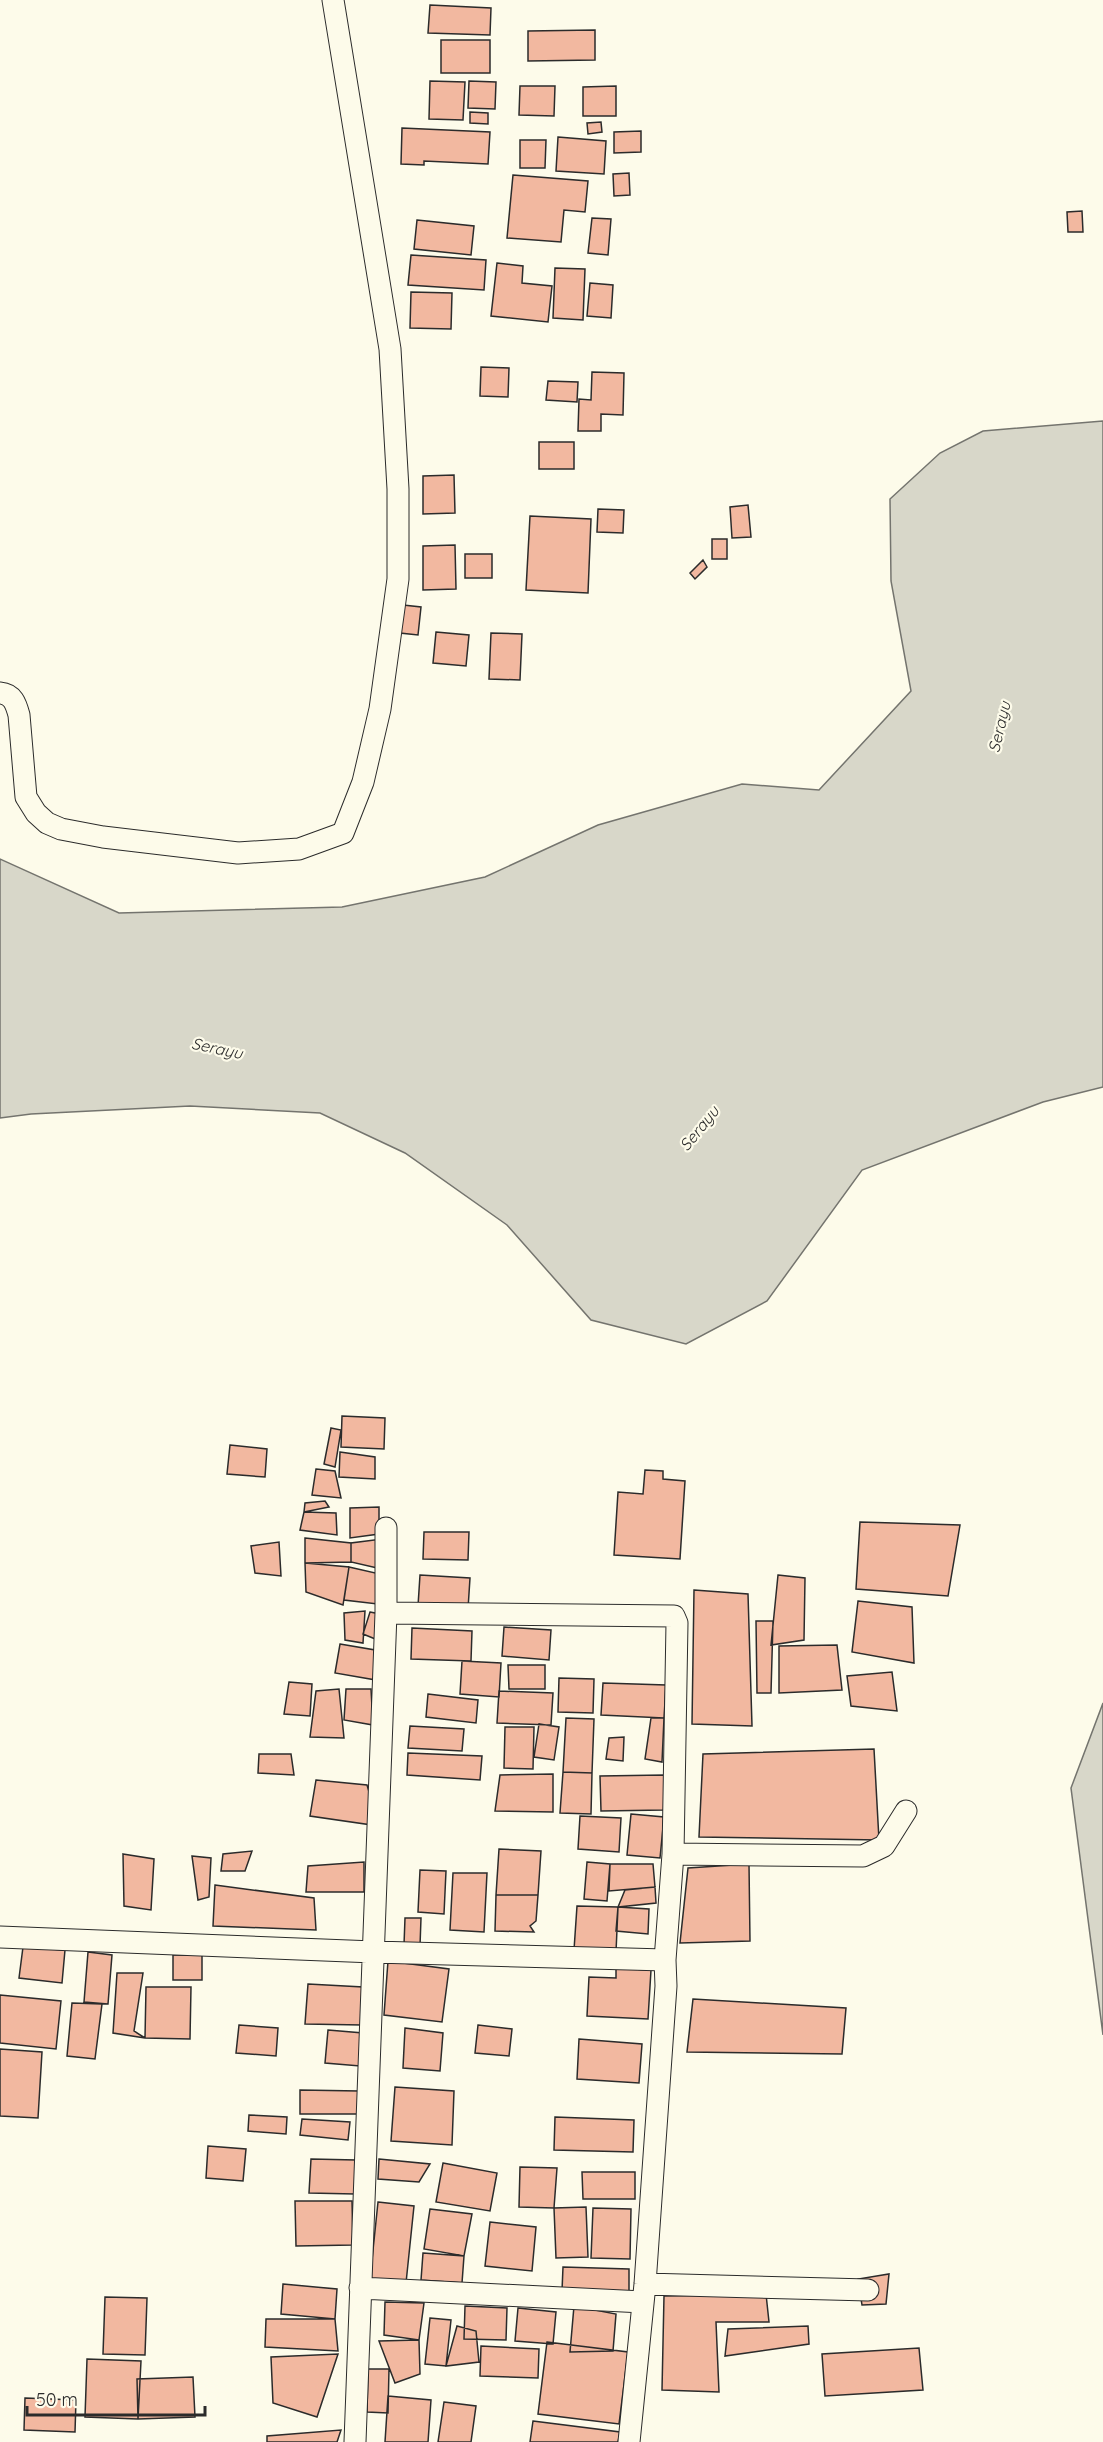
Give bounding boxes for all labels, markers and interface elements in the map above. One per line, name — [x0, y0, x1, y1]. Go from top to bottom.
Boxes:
water label: Serayu — [983, 699, 1015, 755]
water label: Serayu — [190, 1033, 245, 1063]
water label: Serayu — [675, 1101, 724, 1154]
scale bar — [27, 2379, 206, 2417]
text: 50 m — [36, 2388, 78, 2411]

